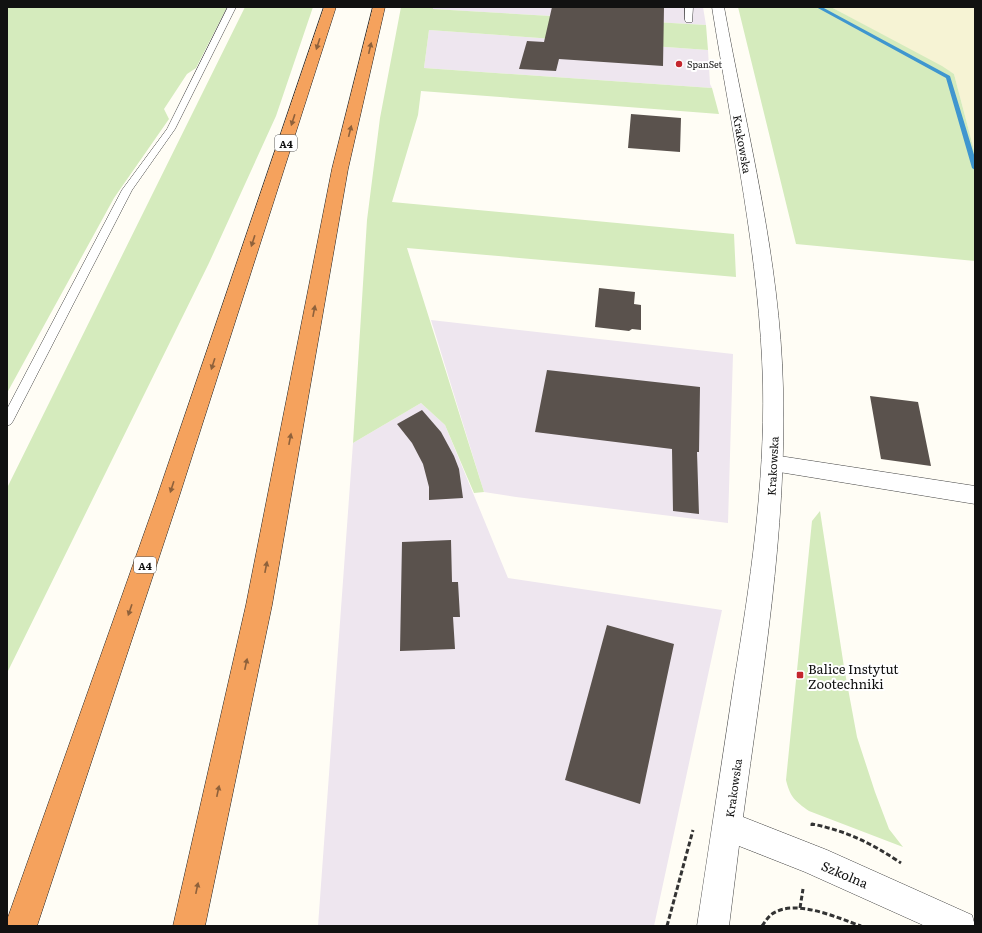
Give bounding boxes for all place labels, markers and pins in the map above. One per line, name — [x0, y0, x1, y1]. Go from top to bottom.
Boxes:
place label: SpanSet — [687, 57, 723, 71]
marker: SpanSet — [674, 59, 684, 69]
place label: Balice Instytut Zootechniki — [808, 659, 899, 693]
marker: Balice Instytut Zootechniki — [795, 670, 805, 680]

